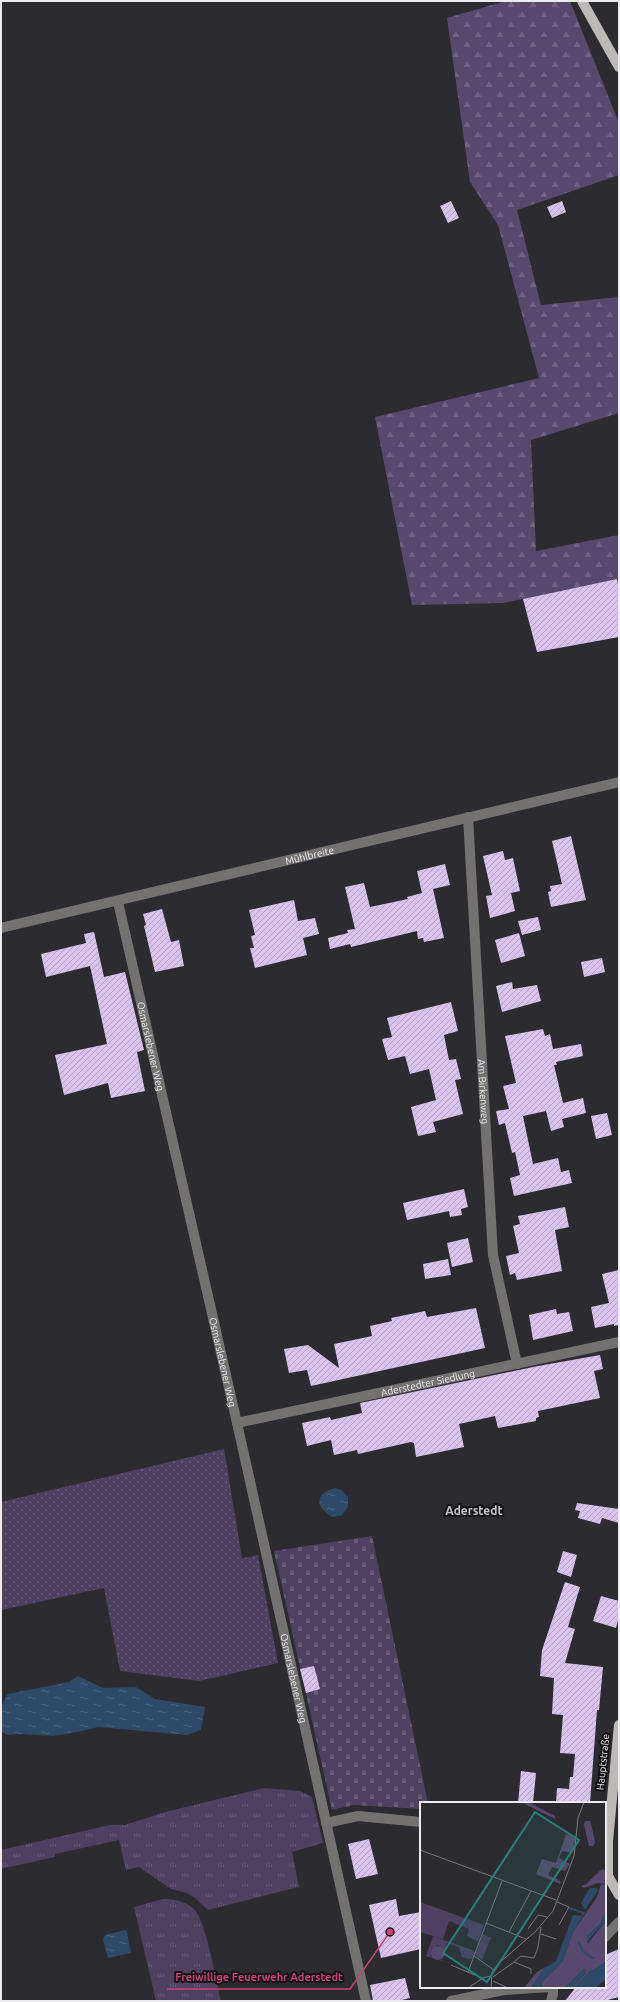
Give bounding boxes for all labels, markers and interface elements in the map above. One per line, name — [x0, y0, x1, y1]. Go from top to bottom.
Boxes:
street label: Mühlbreite — [284, 844, 335, 866]
street label: Osmarslebener Weg — [135, 1001, 166, 1092]
street label: Am Birkenweg — [476, 1059, 491, 1124]
street label: Osmarslebener Weg — [208, 1316, 239, 1408]
street label: Aderstedter Siedlung — [380, 1367, 476, 1398]
district label: Aderstedt — [445, 1504, 503, 1517]
street label: Osmarslebener Weg — [279, 1633, 309, 1724]
street label: Hauptstraße — [595, 1733, 611, 1791]
inset map — [420, 1802, 606, 1988]
callout: Freiwillige Feuerwehr Aderstedt — [167, 1966, 350, 1989]
text: Freiwillige Feuerwehr Aderstedt — [175, 1971, 343, 1983]

